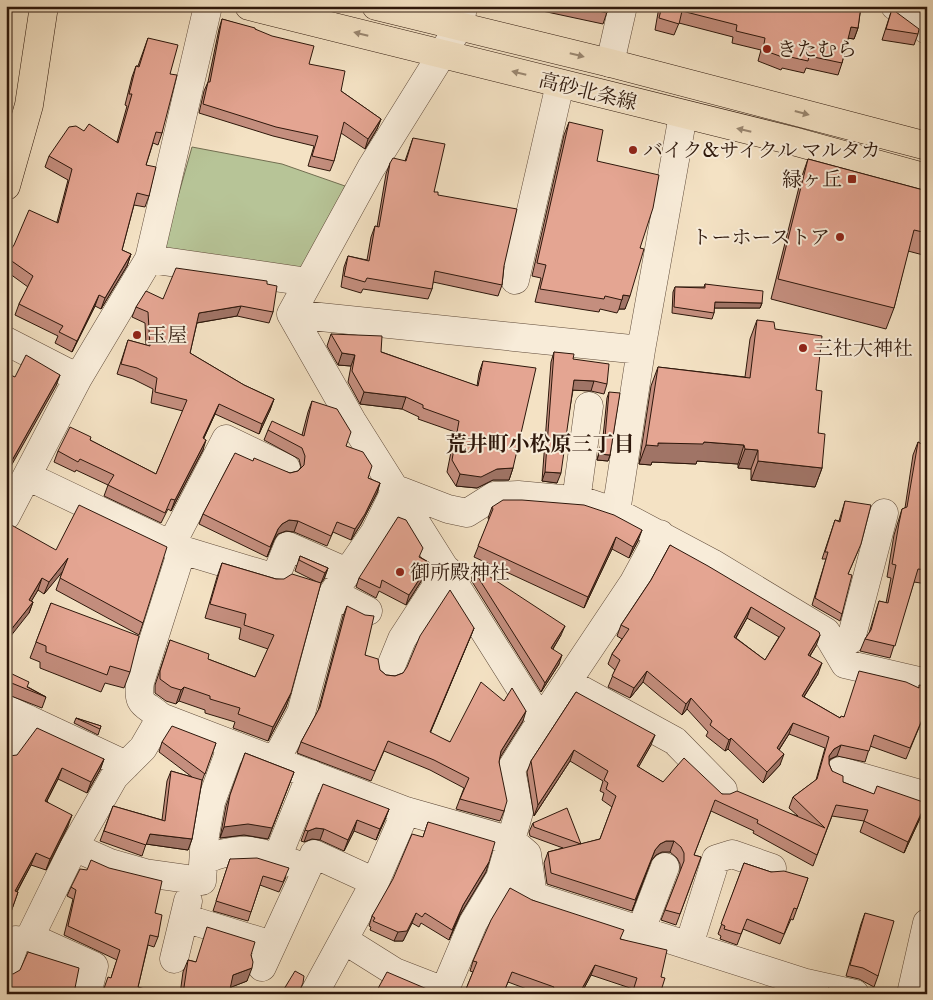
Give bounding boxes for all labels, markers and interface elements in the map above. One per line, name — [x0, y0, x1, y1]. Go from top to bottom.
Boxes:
one-way arrow — [354, 30, 369, 38]
place label: きたむら — [777, 37, 857, 61]
marker: きたむら — [761, 43, 773, 55]
one-way arrow — [569, 51, 584, 59]
street label: 高砂北条線 — [537, 67, 639, 115]
one-way arrow — [511, 69, 526, 77]
one-way arrow — [794, 110, 809, 118]
one-way arrow — [737, 126, 752, 134]
place label: バイク&サイクル マルタカ — [643, 138, 881, 162]
marker: バイク&サイクル マルタカ — [627, 144, 639, 156]
place label: 緑ヶ丘 — [782, 167, 842, 191]
marker: 緑ヶ丘 — [846, 173, 858, 185]
place label: トーホーストア — [692, 225, 830, 249]
marker: トーホーストア — [834, 231, 846, 243]
place label: 玉屋 — [147, 323, 187, 347]
marker: 玉屋 — [131, 329, 143, 341]
place label: 三社大神社 — [813, 336, 913, 360]
marker: 三社大神社 — [797, 342, 809, 354]
district label: 荒井町小松原三丁目 — [446, 431, 635, 457]
place label: 御所殿神社 — [410, 560, 510, 584]
marker: 御所殿神社 — [394, 566, 406, 578]

